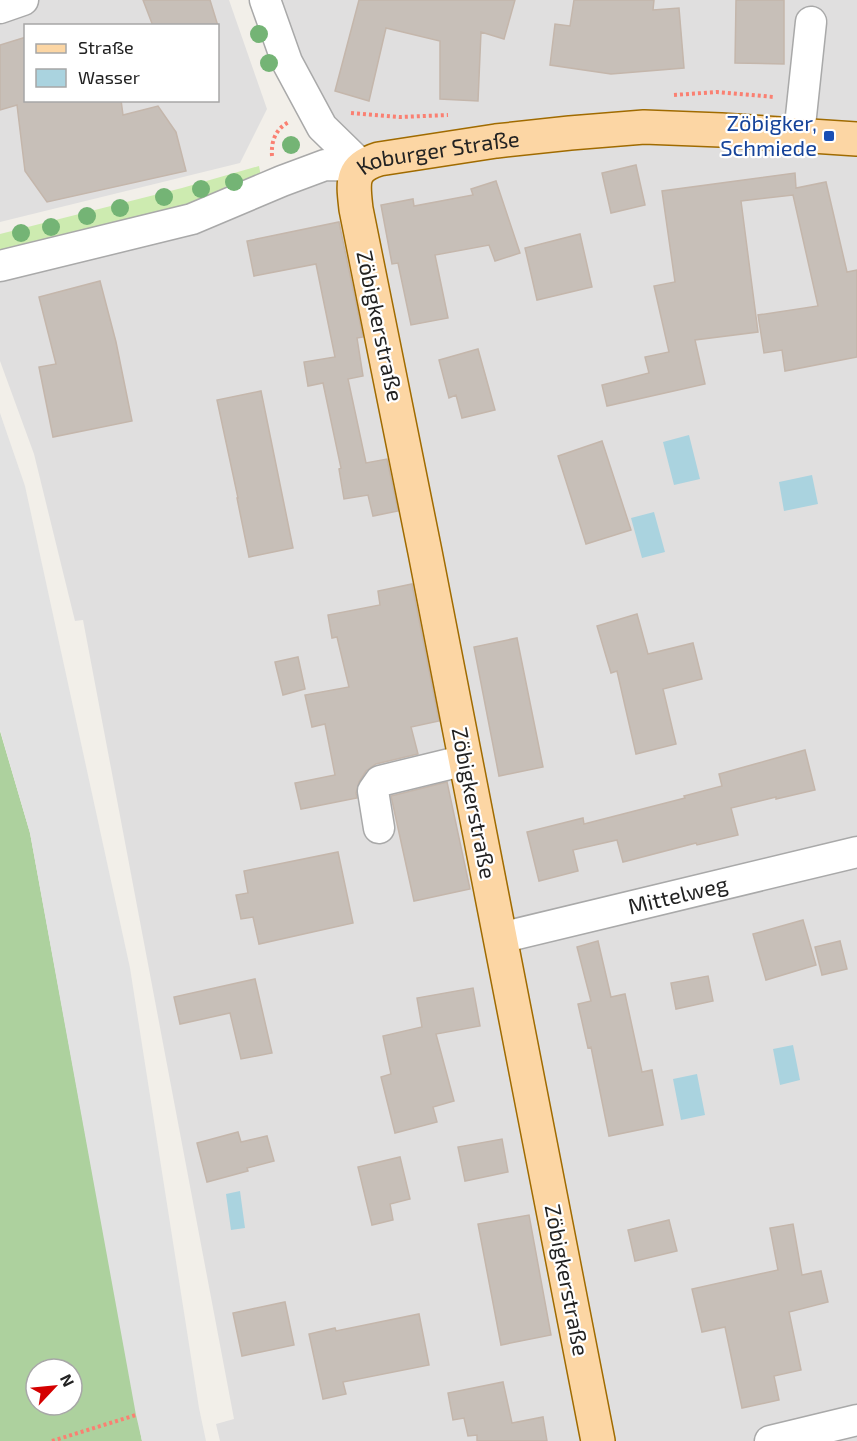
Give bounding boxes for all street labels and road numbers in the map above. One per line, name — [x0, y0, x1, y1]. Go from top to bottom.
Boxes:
street label: Koburger Straße — [351, 125, 521, 179]
street label: Zöbigkerstraße — [352, 248, 410, 404]
street label: Zöbigkerstraße — [448, 725, 502, 881]
street label: Mittelweg — [625, 870, 730, 919]
street label: Zöbigkerstraße — [541, 1202, 595, 1358]

